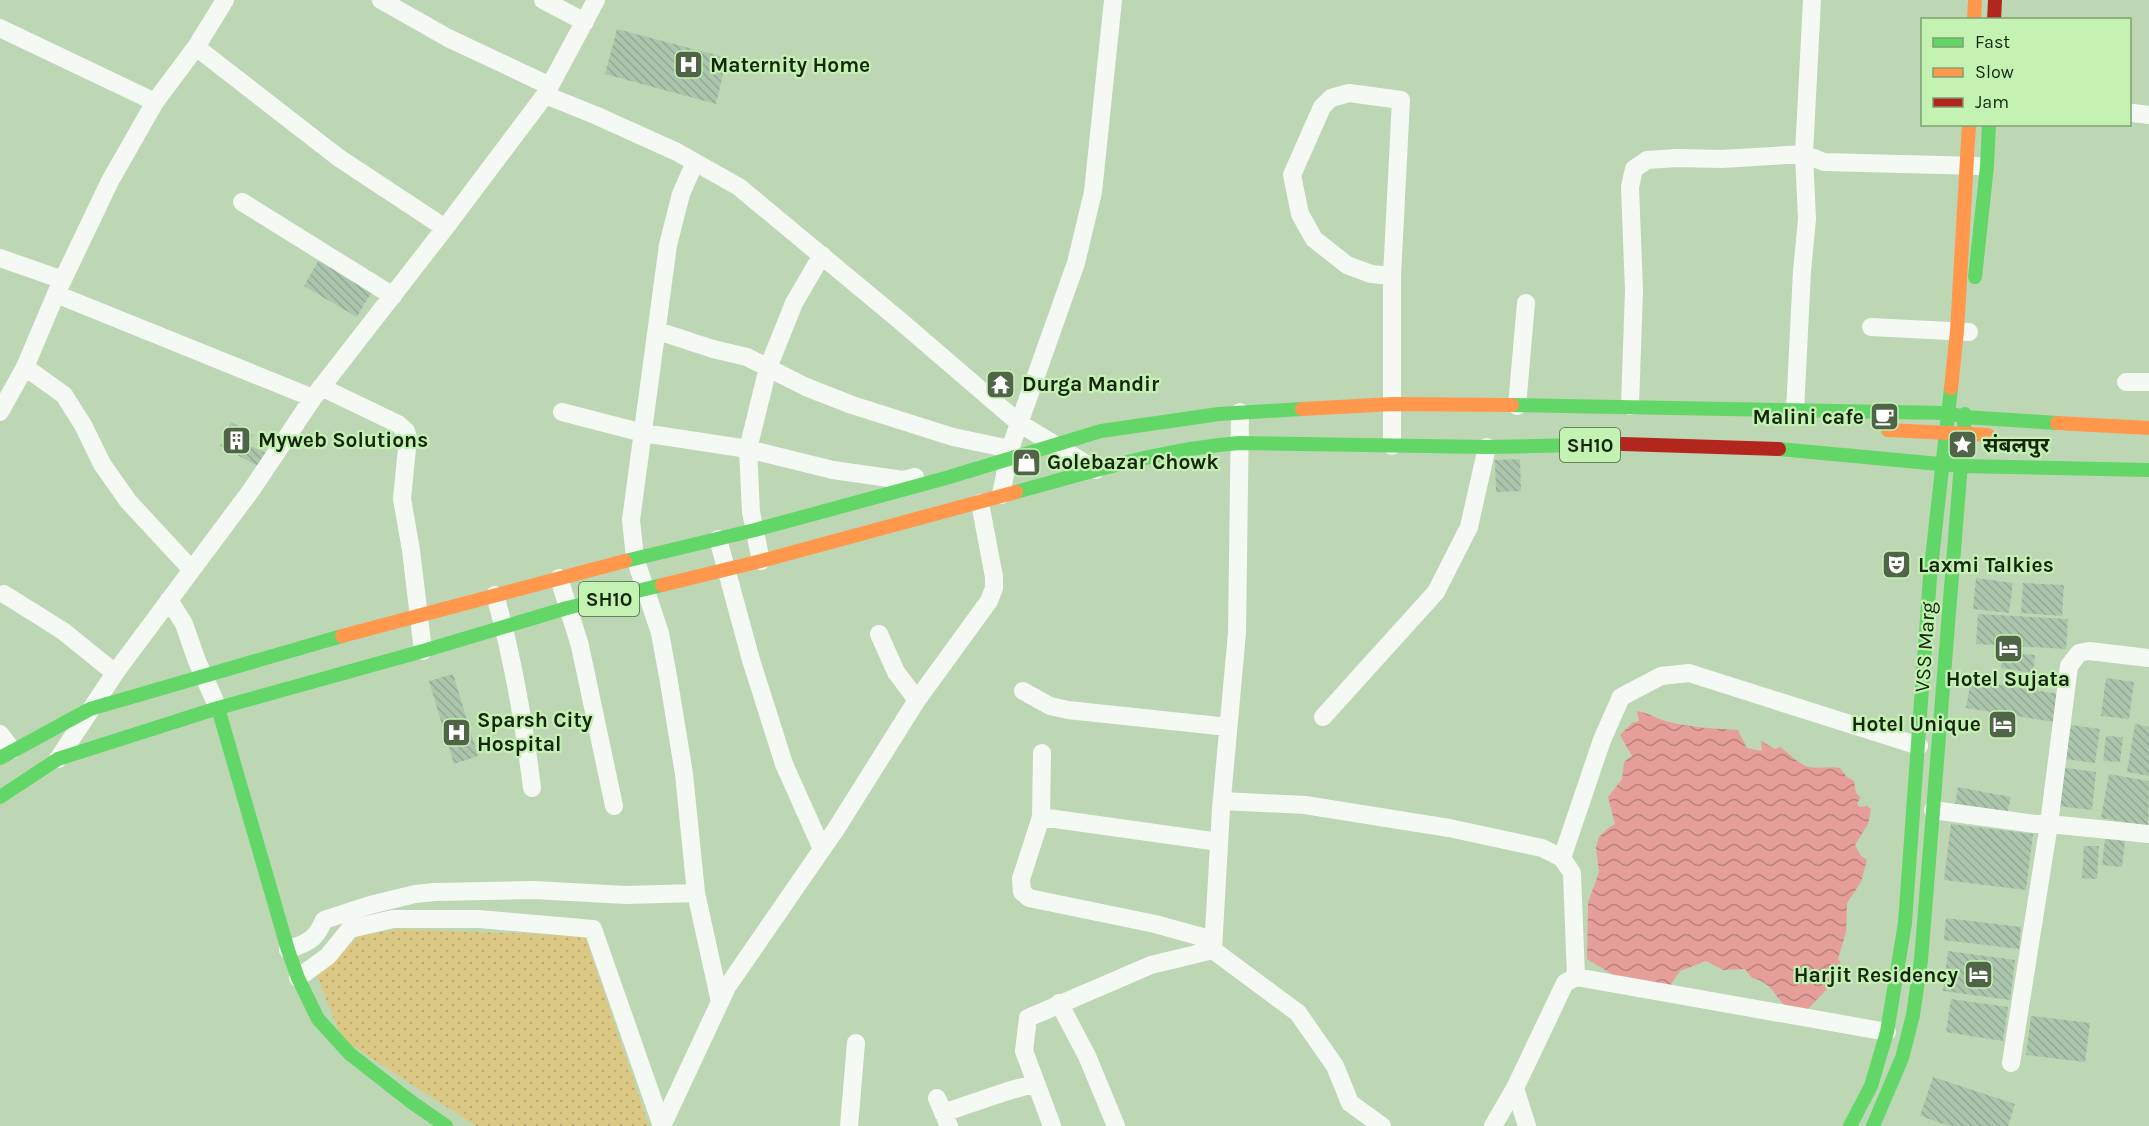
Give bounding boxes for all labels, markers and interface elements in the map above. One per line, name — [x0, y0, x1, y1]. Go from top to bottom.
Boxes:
legend — [1921, 18, 2131, 126]
text: Fast — [1975, 31, 2010, 53]
hospital icon: Maternity Home — [673, 49, 705, 81]
place label: Maternity Home — [710, 53, 870, 77]
text: Slow — [1975, 61, 2014, 83]
text: Jam — [1975, 91, 2009, 113]
temple icon: Durga Mandir — [985, 368, 1017, 400]
place label: Durga Mandir — [1022, 372, 1160, 396]
cafe icon: Malini cafe — [1869, 401, 1901, 433]
place label: Malini cafe — [1753, 405, 1864, 429]
building icon: Myweb Solutions — [221, 424, 253, 456]
place label: Myweb Solutions — [258, 428, 428, 452]
road number: SH10 — [1560, 428, 1620, 462]
place icon: संबलपुर — [1946, 429, 1978, 461]
place label: संबलपुर — [1983, 433, 2050, 458]
shop icon: Golebazar Chowk — [1010, 446, 1042, 478]
place label: Golebazar Chowk — [1047, 450, 1219, 474]
theatre icon: Laxmi Talkies — [1881, 549, 1913, 581]
place label: Laxmi Talkies — [1918, 553, 2054, 577]
road number: SH10 — [579, 582, 639, 616]
street label: VSS Marg — [1910, 601, 1940, 693]
hotel icon: Hotel Sujata — [1992, 632, 2024, 664]
place label: Hotel Sujata — [1946, 667, 2070, 691]
place label: Sparsh City Hospital — [477, 708, 593, 756]
hotel icon: Hotel Unique — [1986, 708, 2018, 740]
place label: Hotel Unique — [1852, 712, 1981, 737]
hospital icon: Sparsh City Hospital — [440, 716, 472, 748]
hotel icon: Harjit Residency — [1963, 959, 1995, 991]
place label: Harjit Residency — [1794, 963, 1958, 987]

